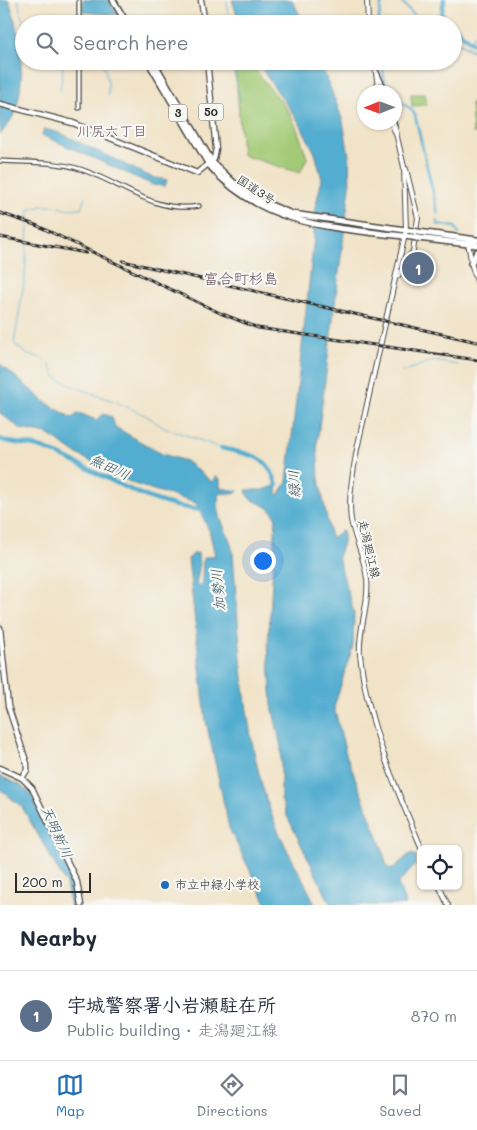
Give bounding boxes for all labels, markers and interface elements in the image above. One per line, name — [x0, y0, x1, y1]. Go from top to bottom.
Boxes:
search box — [15, 15, 462, 70]
icon: search — [33, 29, 61, 57]
text: Search here — [73, 30, 189, 55]
north arrow — [357, 85, 402, 130]
road number: 50 — [198, 104, 224, 120]
road number: 3 — [169, 105, 187, 122]
district label: 川尻六丁目 — [77, 121, 147, 140]
street label: 国道3号 — [234, 171, 279, 208]
pin: 1 — [402, 249, 434, 287]
district label: 富合町杉島 — [203, 268, 279, 288]
water label: 無田川 — [87, 449, 133, 484]
water label: 緑川 — [283, 470, 304, 499]
street label: 走潟廻江線 — [355, 518, 385, 580]
your location — [250, 548, 276, 574]
water label: 加勢川 — [206, 568, 229, 612]
water label: 天明新川 — [37, 802, 78, 861]
map controls — [417, 845, 462, 890]
button: locate — [417, 845, 462, 890]
scale bar — [15, 870, 91, 893]
text: 200 m — [22, 872, 63, 891]
place label: 市立中緑小学校 — [175, 876, 259, 892]
marker: 市立中緑小学校 — [159, 879, 171, 891]
text: Nearby — [20, 924, 97, 951]
text: 宇城警察署小岩瀬駐在所 — [67, 992, 276, 1017]
text: 1 — [32, 1005, 40, 1026]
text: 870 m — [411, 1005, 457, 1026]
text: Public building · 走潟廻江線 — [67, 1019, 277, 1040]
tab: Map — [56, 1071, 84, 1120]
tab: Directions — [196, 1071, 268, 1120]
tab: Saved — [379, 1071, 421, 1120]

